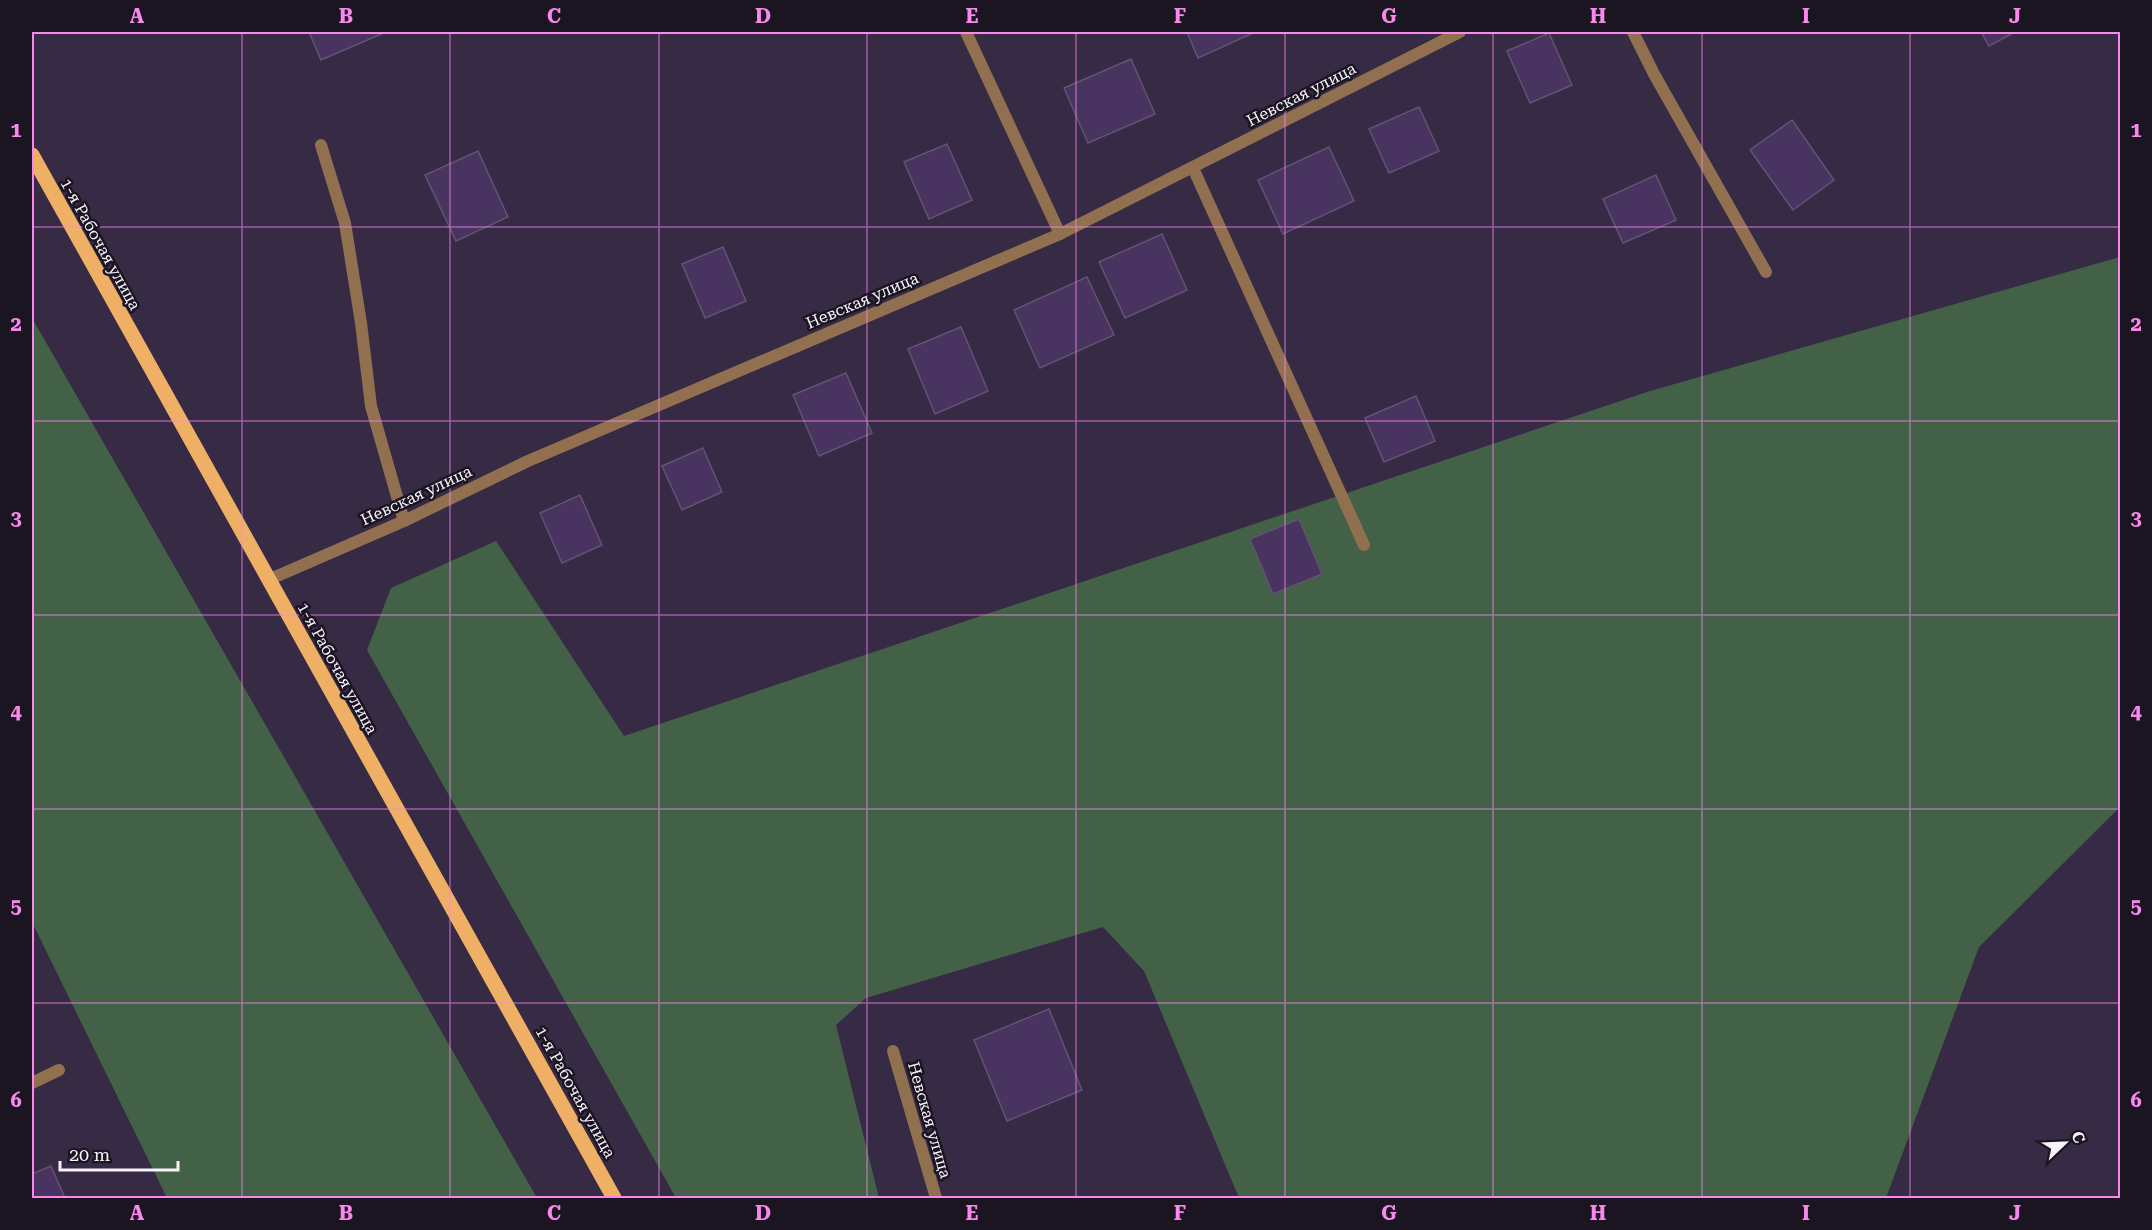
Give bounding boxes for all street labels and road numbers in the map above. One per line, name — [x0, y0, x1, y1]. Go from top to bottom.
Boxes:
street label: Невская улица — [1243, 59, 1359, 130]
street label: 1-я Рабочая улица — [56, 175, 145, 314]
street label: Невская улица — [803, 268, 922, 333]
street label: Невская улица — [358, 461, 475, 529]
street label: 1-я Рабочая улица — [293, 599, 382, 738]
street label: 1-я Рабочая улица — [531, 1023, 620, 1162]
street label: Невская улица — [904, 1060, 955, 1181]

